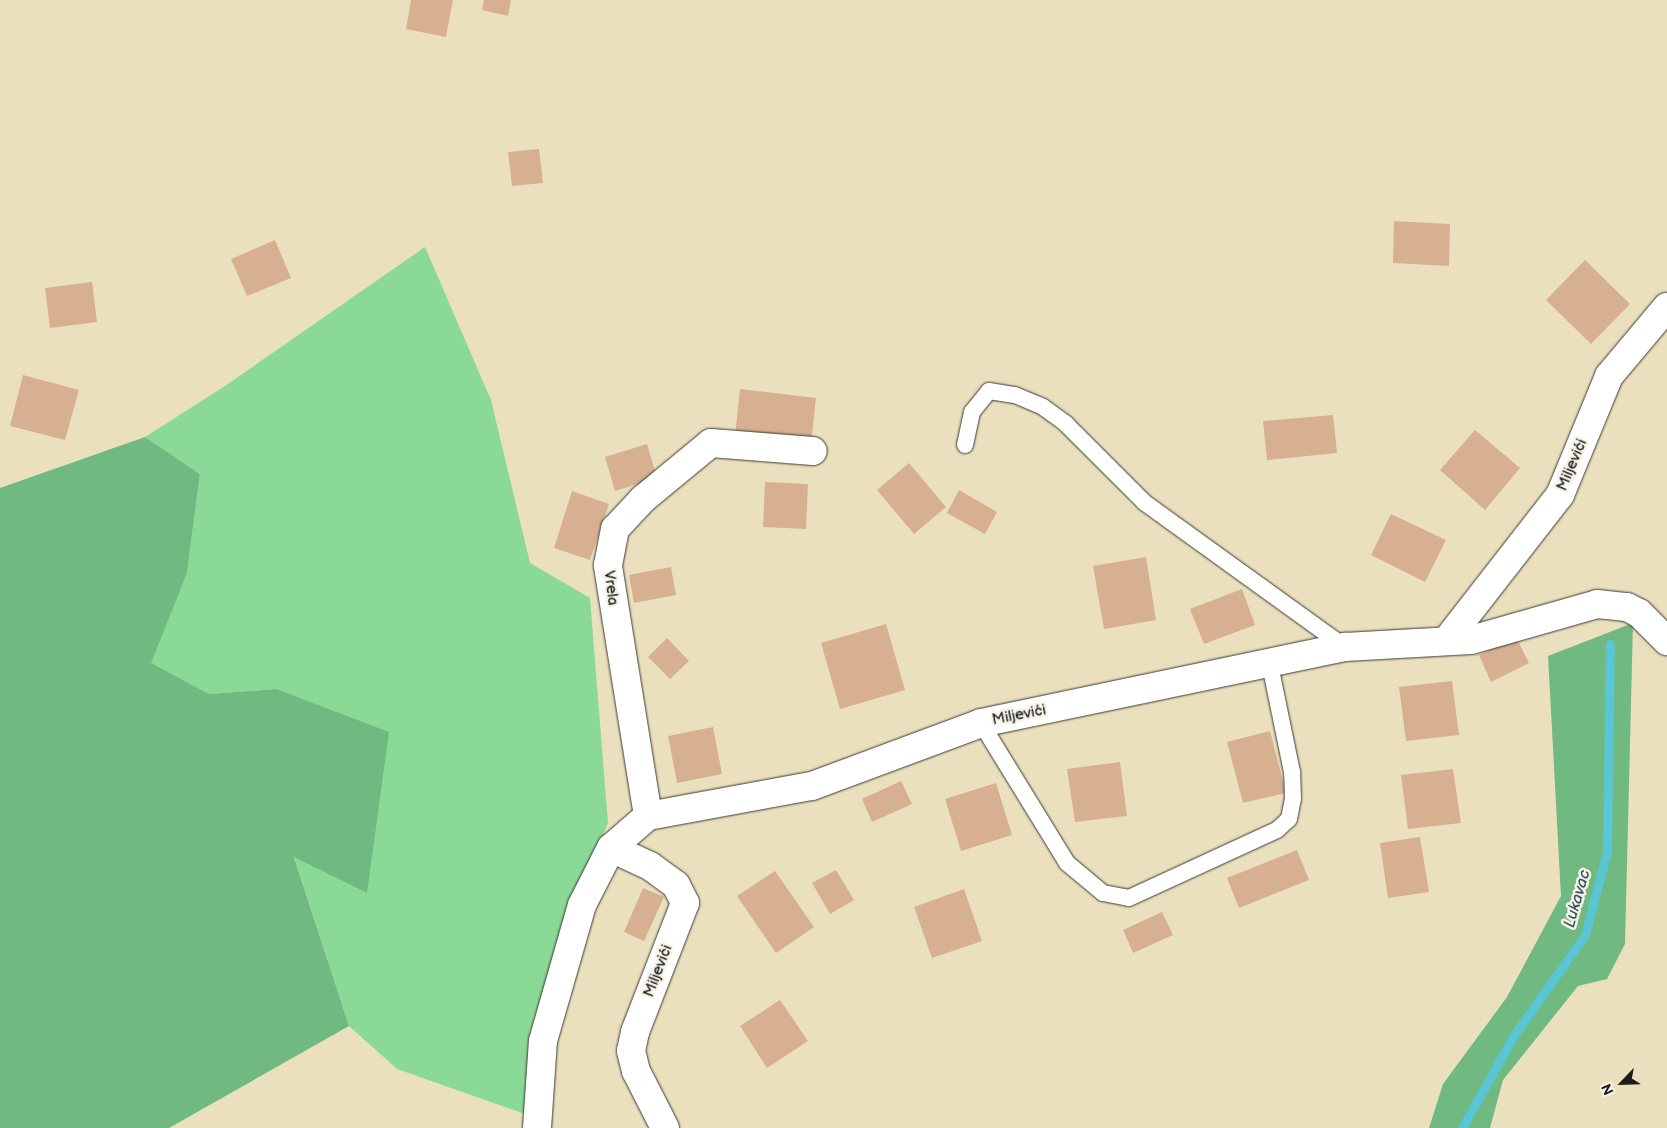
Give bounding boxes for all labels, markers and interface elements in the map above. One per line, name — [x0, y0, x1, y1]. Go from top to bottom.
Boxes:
street label: Miljevići — [1553, 436, 1591, 494]
street label: Vrela — [600, 570, 622, 606]
street label: Miljevići — [991, 701, 1047, 729]
water label: Lukavac — [1561, 868, 1595, 930]
street label: Miljevići — [640, 942, 676, 1000]
north arrow — [1597, 1058, 1647, 1108]
text: N — [1598, 1081, 1618, 1098]

